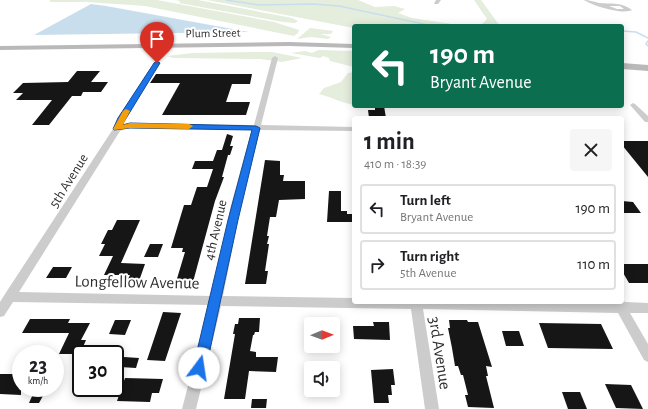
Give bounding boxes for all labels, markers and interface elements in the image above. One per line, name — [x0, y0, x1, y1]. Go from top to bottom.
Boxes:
pin — [140, 22, 174, 63]
street label: Plum Street — [185, 27, 241, 39]
icon: arrive — [146, 28, 168, 50]
icon: left — [364, 40, 416, 92]
text: 190 m — [430, 41, 495, 69]
text: Bryant Avenue — [430, 74, 532, 92]
button: close — [570, 129, 612, 171]
text: 1 min — [364, 130, 415, 154]
street label: 5th Avenue — [47, 152, 91, 210]
text: 410 m · 18:39 — [364, 158, 426, 171]
text: Turn left — [400, 193, 451, 208]
street label: 4th Avenue — [202, 198, 230, 262]
icon: left — [366, 198, 388, 220]
text: 190 m — [575, 201, 610, 216]
text: Bryant Avenue — [400, 211, 473, 224]
text: Turn right — [400, 249, 459, 264]
icon: right — [366, 254, 388, 276]
text: 110 m — [577, 257, 610, 272]
text: 5th Avenue — [400, 267, 456, 280]
street label: Longfellow Avenue — [74, 272, 200, 292]
street label: 3rd Avenue — [426, 315, 454, 391]
north arrow — [304, 317, 340, 353]
map controls — [304, 317, 340, 397]
speed limit sign: 30 — [72, 345, 124, 397]
position arrow — [178, 347, 220, 389]
text: 23 — [29, 356, 47, 376]
button: sound — [304, 361, 340, 397]
text: km/h — [28, 376, 48, 386]

